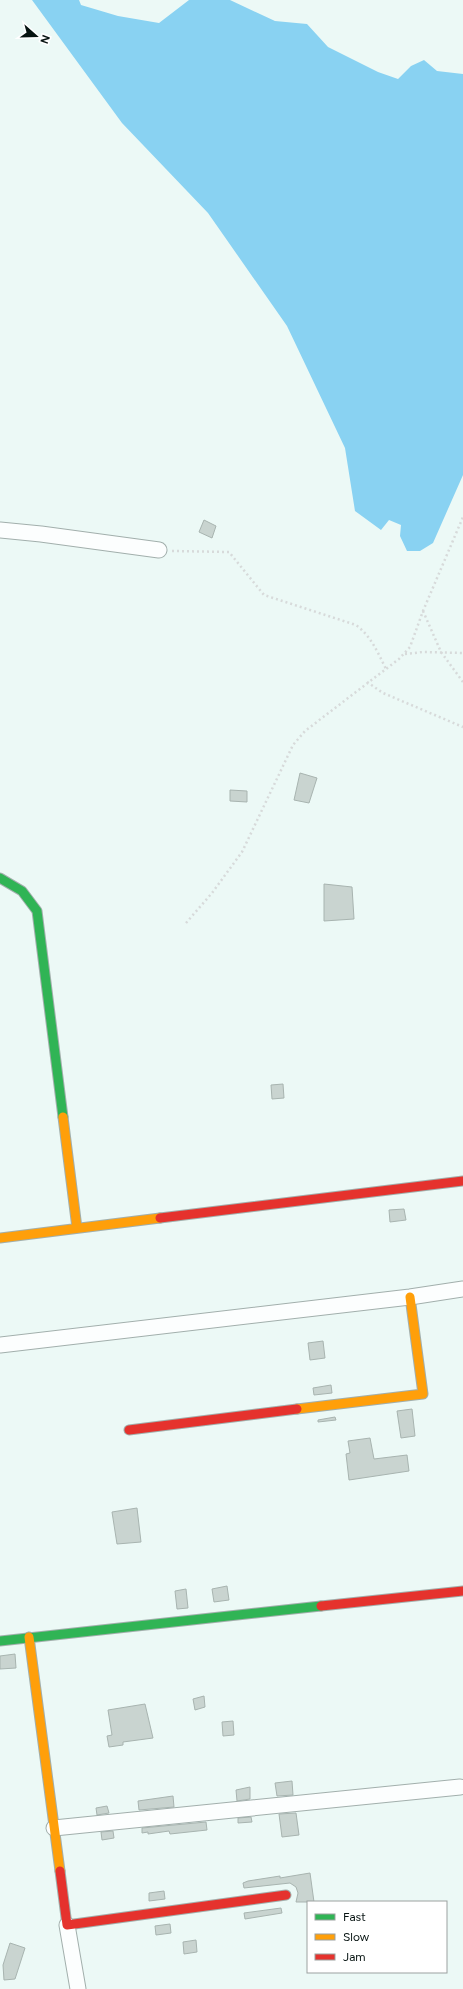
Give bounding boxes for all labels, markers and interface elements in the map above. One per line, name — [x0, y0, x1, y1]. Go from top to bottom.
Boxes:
north arrow — [16, 16, 56, 56]
text: N — [37, 33, 52, 45]
legend — [307, 1901, 447, 1973]
text: Fast — [343, 1910, 366, 1924]
text: Slow — [343, 1930, 370, 1944]
text: Jam — [343, 1950, 366, 1964]

